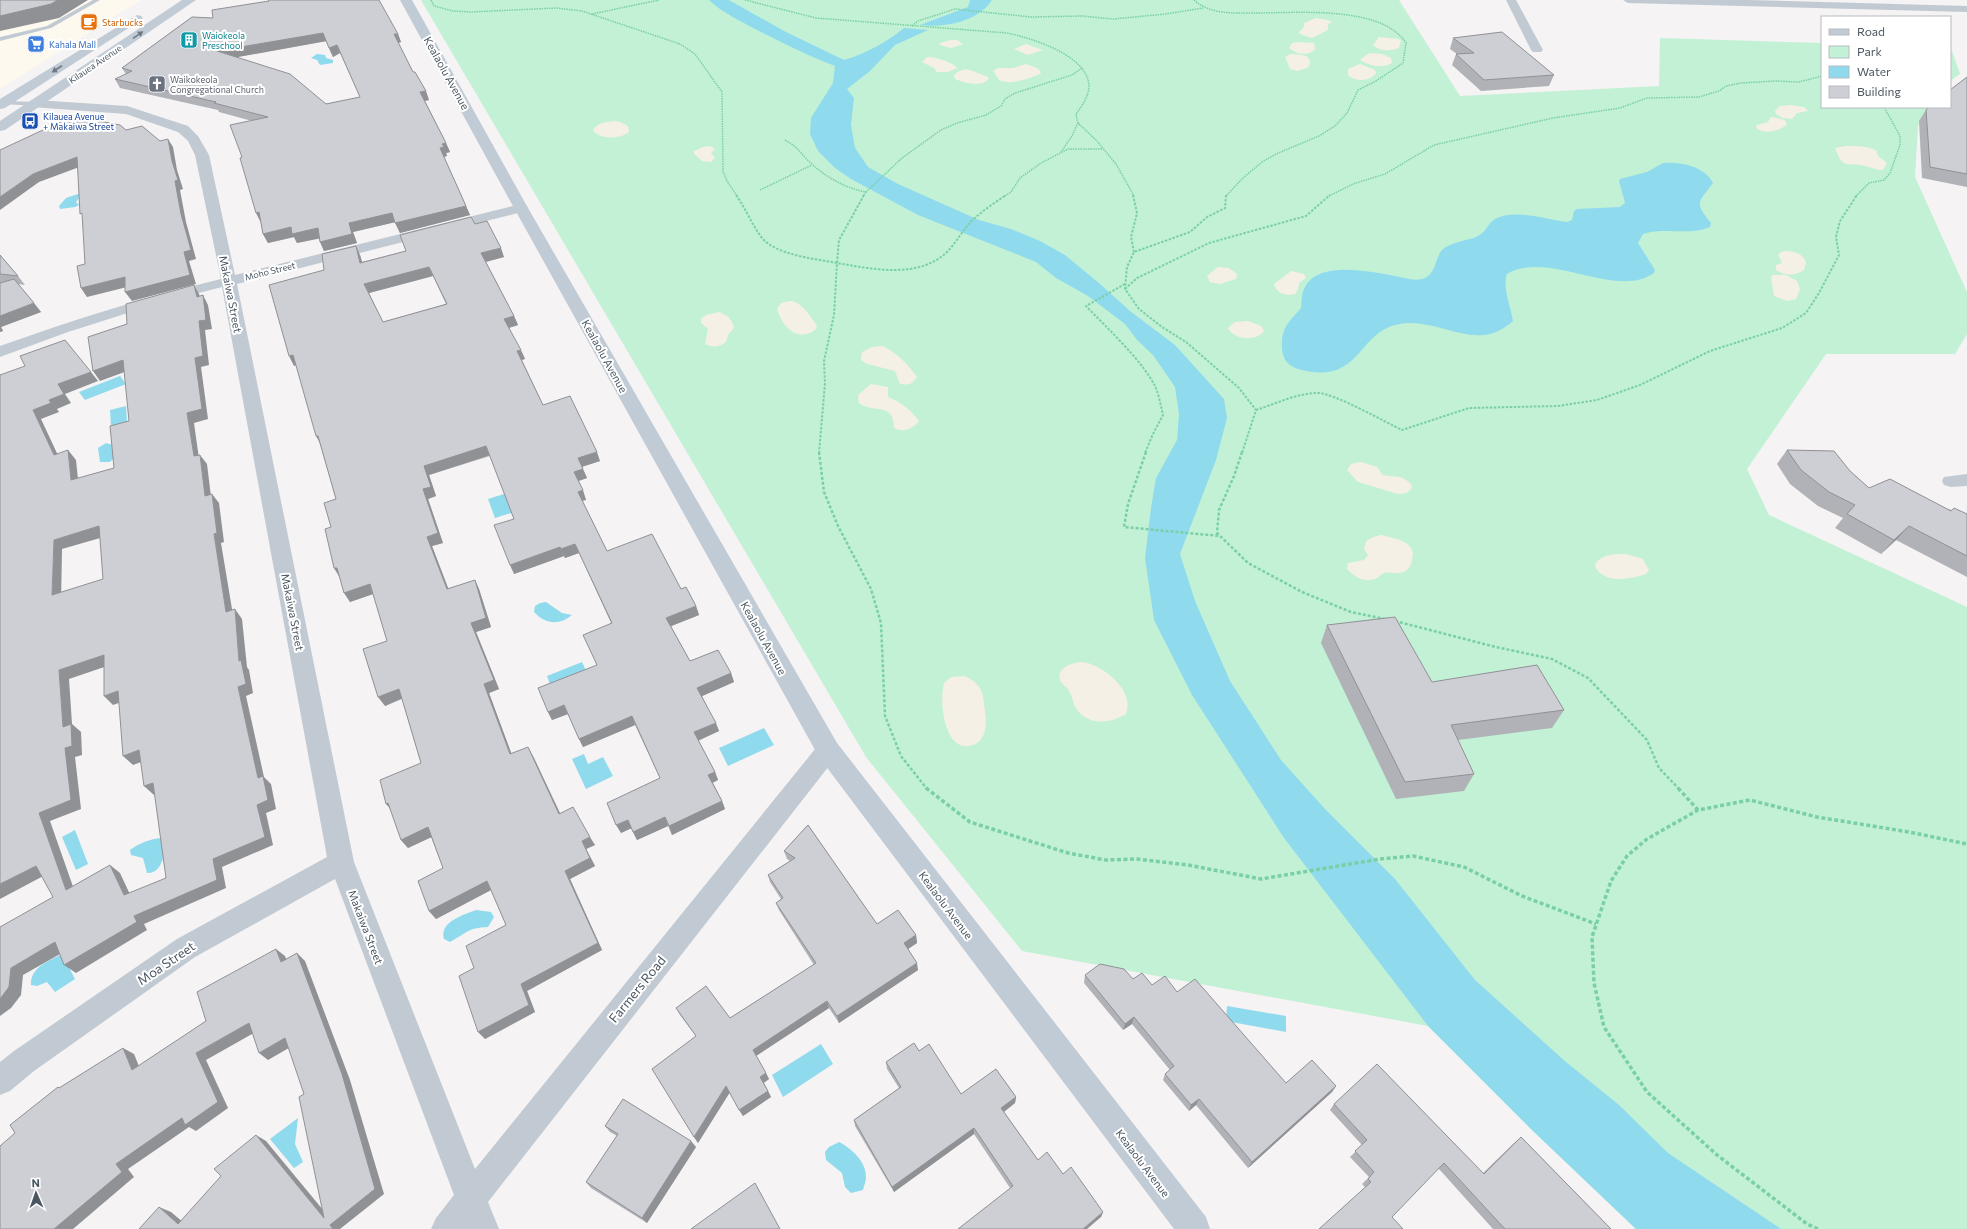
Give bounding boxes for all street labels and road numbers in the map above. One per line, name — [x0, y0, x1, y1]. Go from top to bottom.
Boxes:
street label: Kealaolu Avenue — [422, 34, 473, 112]
street label: Kilauea Avenue — [66, 42, 124, 86]
street label: Makaiwa Street — [217, 254, 245, 334]
street label: Moho Street — [244, 259, 297, 283]
street label: Kealaolu Avenue — [580, 317, 631, 395]
street label: Makaiwa Street — [279, 572, 307, 652]
street label: Kealaolu Avenue — [739, 599, 790, 677]
street label: Kealaolu Avenue — [916, 869, 976, 942]
street label: Makaiwa Street — [346, 888, 386, 966]
street label: Moa Street — [134, 938, 198, 988]
street label: Farmers Road — [605, 952, 669, 1026]
street label: Kealaolu Avenue — [1113, 1127, 1173, 1200]

